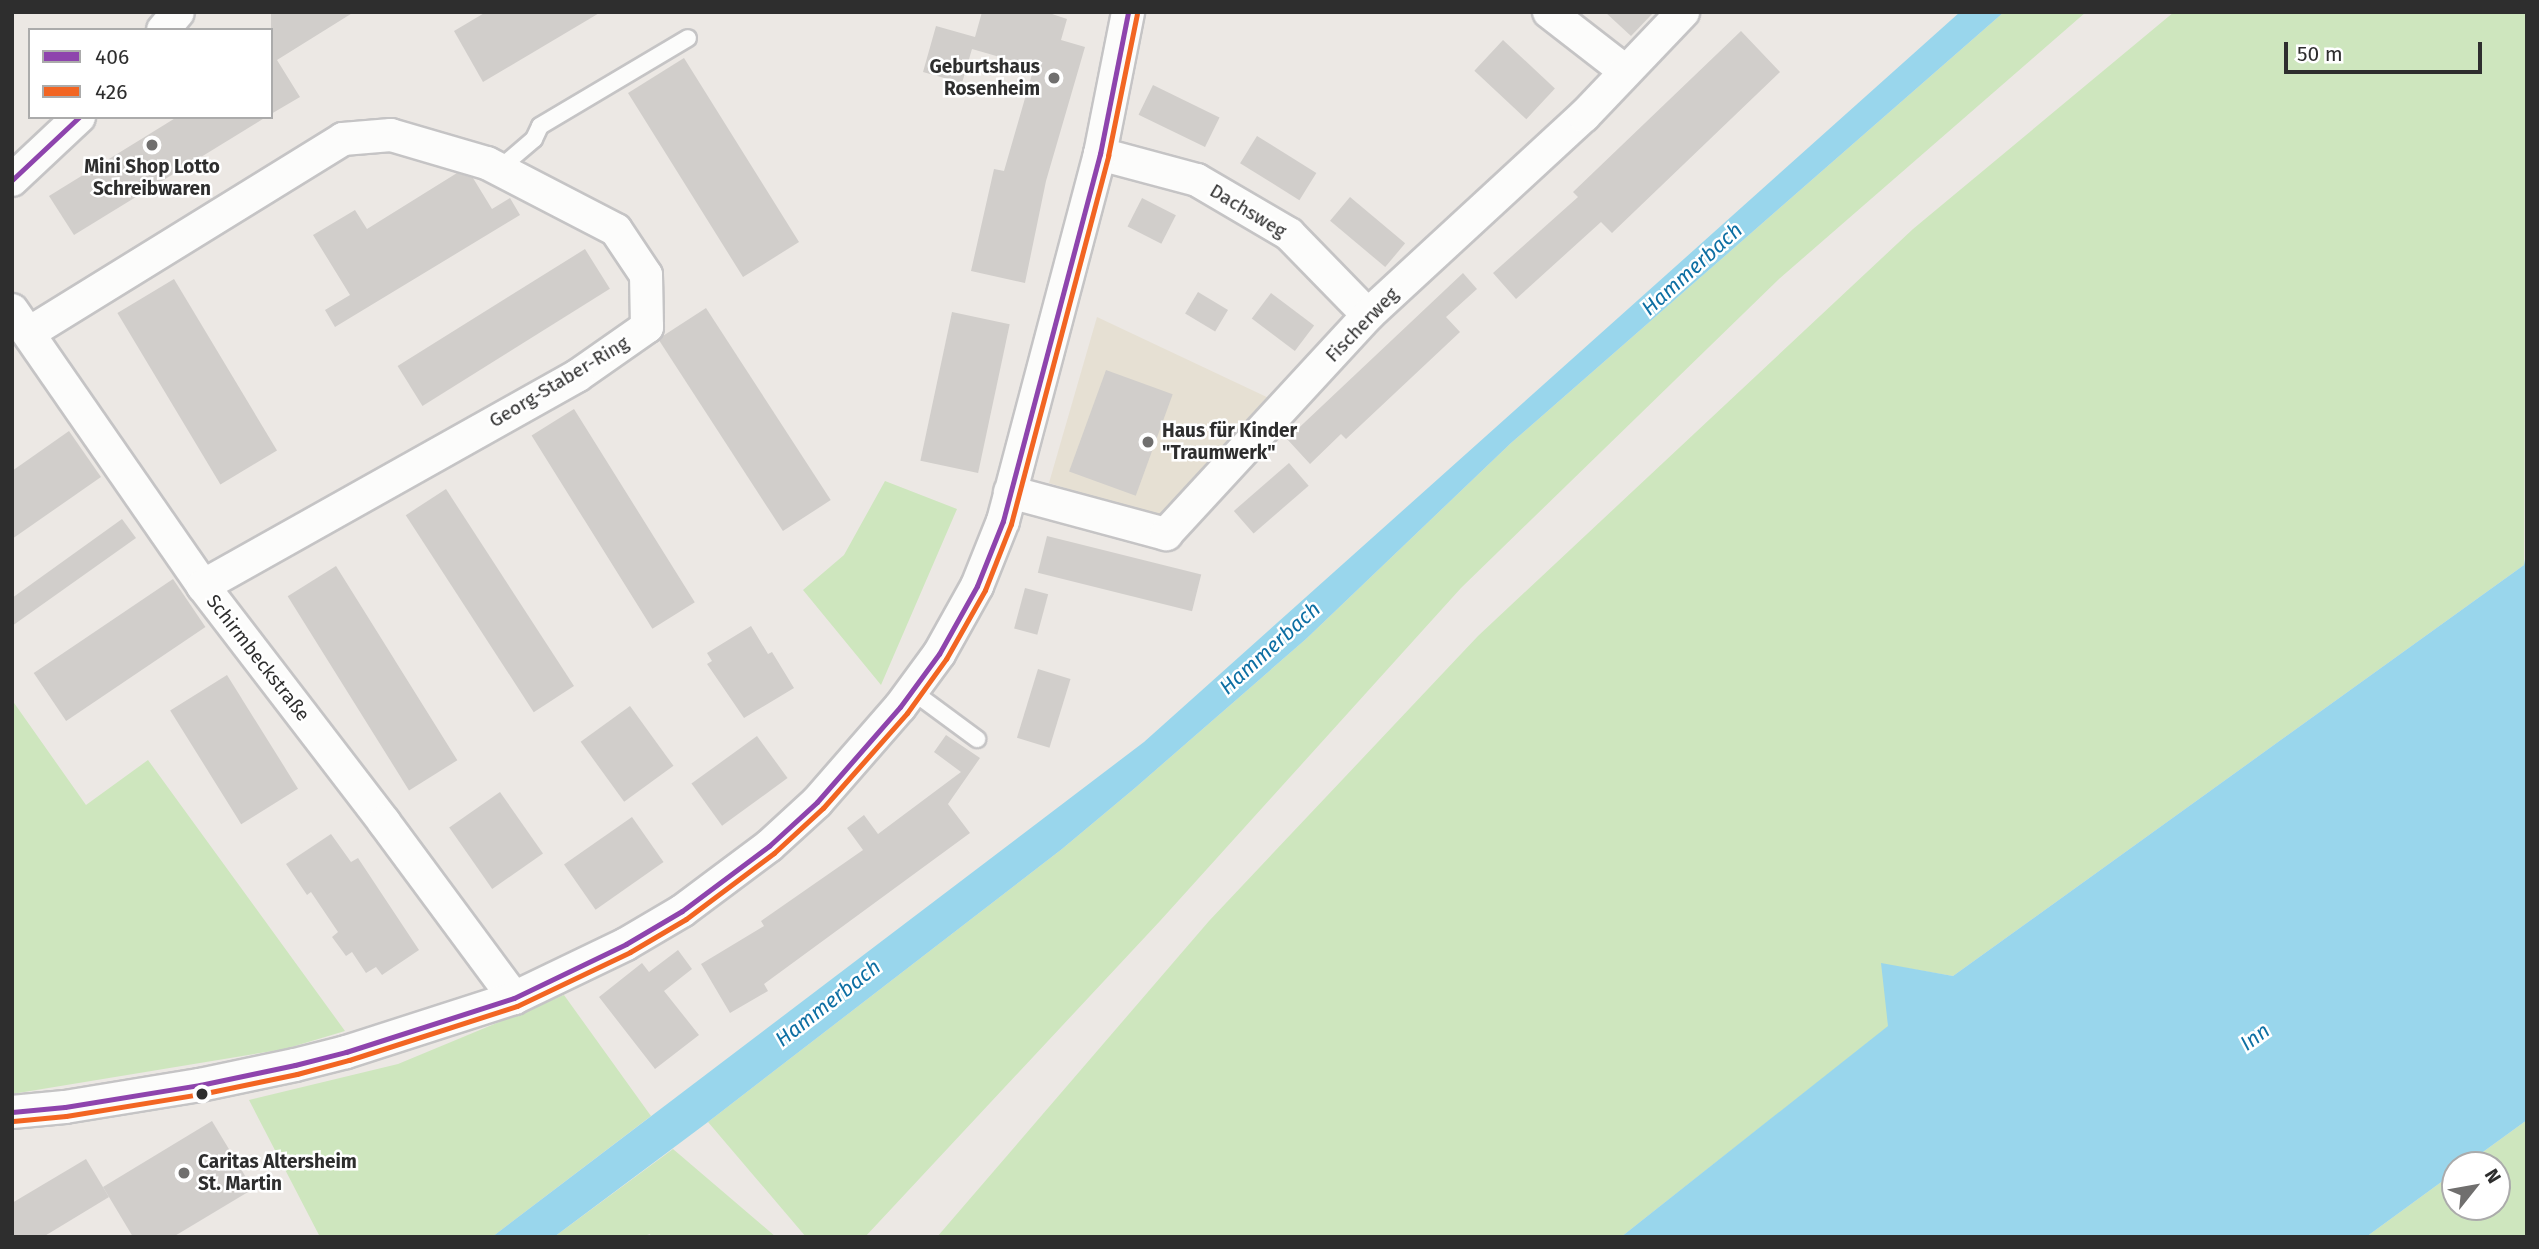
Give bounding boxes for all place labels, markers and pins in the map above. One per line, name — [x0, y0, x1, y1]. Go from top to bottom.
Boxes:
place label: Geburtshaus Rosenheim — [929, 56, 1040, 100]
marker: Geburtshaus Rosenheim — [1046, 70, 1062, 86]
marker: Mini Shop Lotto Schreibwaren — [144, 137, 160, 153]
place label: Mini Shop Lotto Schreibwaren — [84, 156, 220, 200]
place label: Haus für Kinder "Traumwerk" — [1162, 420, 1297, 464]
marker: Haus für Kinder "Traumwerk" — [1140, 434, 1156, 450]
unlabelled marker — [195, 1087, 209, 1101]
place label: Caritas Altersheim St. Martin — [198, 1151, 357, 1195]
marker: Caritas Altersheim St. Martin — [176, 1165, 192, 1181]

